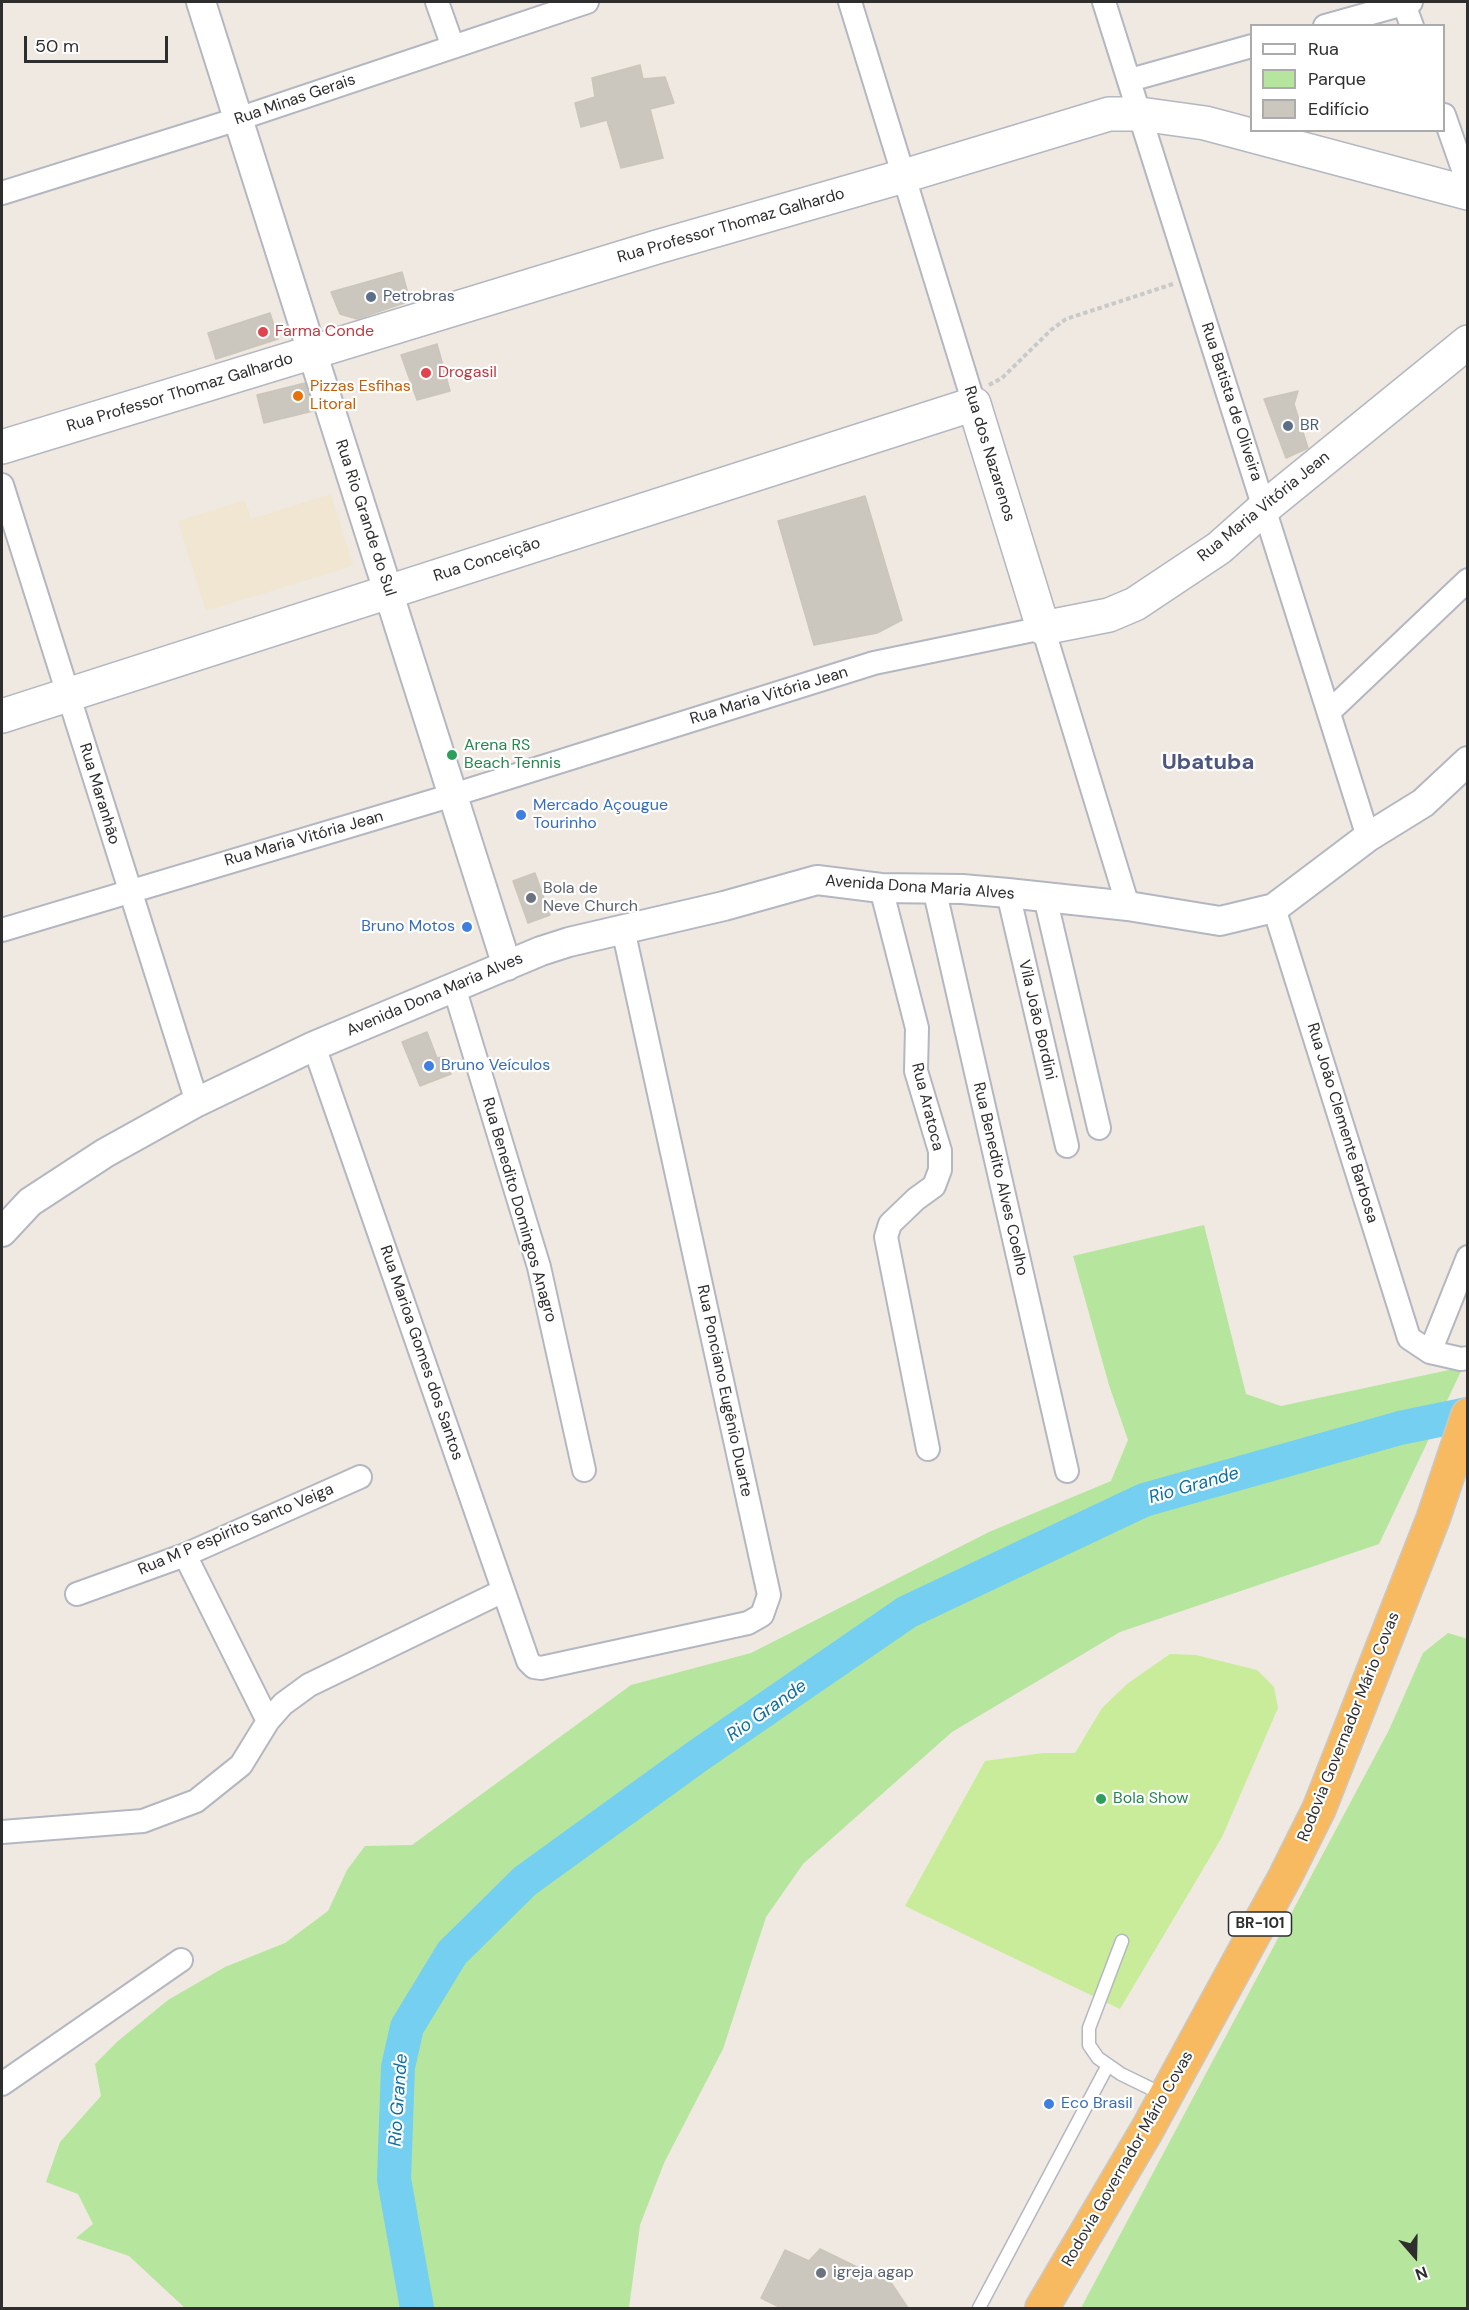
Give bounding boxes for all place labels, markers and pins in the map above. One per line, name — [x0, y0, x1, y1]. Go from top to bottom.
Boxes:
place label: Petrobras — [383, 287, 455, 307]
marker: Petrobras — [364, 290, 378, 304]
place label: Farma Conde — [275, 322, 374, 342]
marker: Farma Conde — [256, 325, 270, 339]
place label: Drogasil — [438, 363, 497, 383]
marker: Drogasil — [419, 366, 433, 380]
place label: Pizzas Esfihas Litoral — [310, 377, 411, 415]
marker: Pizzas Esfihas Litoral — [291, 389, 305, 403]
place label: BR — [1300, 416, 1319, 436]
marker: BR — [1281, 419, 1295, 433]
place label: Arena RS Beach Tennis — [464, 736, 561, 774]
marker: Arena RS Beach Tennis — [445, 748, 459, 762]
place label: Mercado Açougue Tourinho — [533, 796, 668, 834]
marker: Mercado Açougue Tourinho — [514, 808, 528, 822]
place label: Bola de Neve Church — [543, 879, 638, 917]
marker: Bola de Neve Church — [524, 891, 538, 905]
place label: Bruno Motos — [361, 917, 455, 937]
marker: Bruno Motos — [460, 920, 474, 934]
place label: Bruno Veículos — [441, 1056, 550, 1076]
marker: Bruno Veículos — [422, 1059, 436, 1073]
place label: Bola Show — [1113, 1789, 1189, 1809]
marker: Bola Show — [1094, 1792, 1108, 1806]
place label: Eco Brasil — [1061, 2094, 1133, 2114]
marker: Eco Brasil — [1042, 2097, 1056, 2111]
place label: igreja agap — [833, 2263, 914, 2283]
marker: igreja agap — [814, 2266, 828, 2280]

